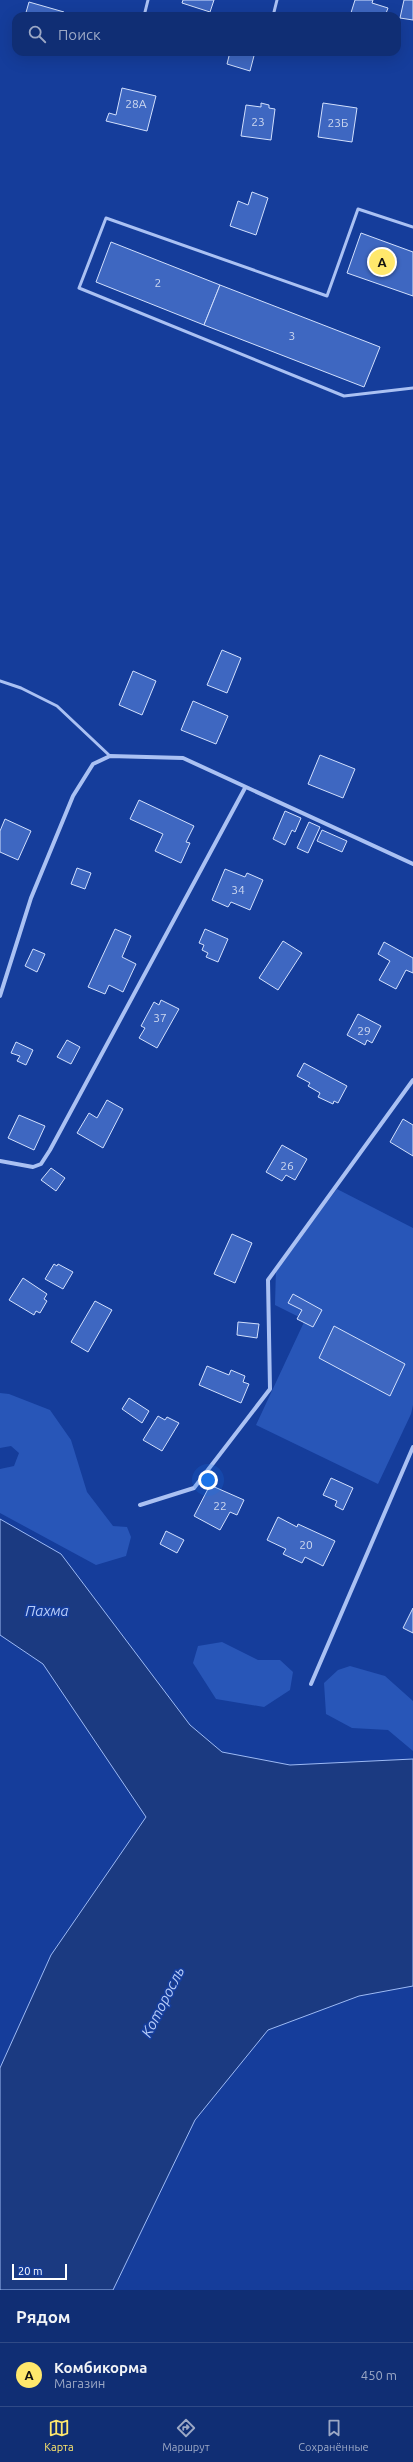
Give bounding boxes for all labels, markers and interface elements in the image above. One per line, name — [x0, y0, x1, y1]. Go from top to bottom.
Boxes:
search box — [12, 12, 401, 56]
icon: search — [26, 23, 48, 45]
text: Поиск — [58, 26, 101, 43]
house number: 28А — [125, 97, 147, 110]
house number: 23 — [251, 115, 265, 128]
house number: 23Б — [328, 116, 348, 129]
pin: A — [369, 247, 395, 277]
house number: 2 — [155, 276, 161, 289]
house number: 3 — [289, 329, 295, 342]
house number: 34 — [231, 883, 245, 896]
house number: 37 — [153, 1011, 167, 1024]
house number: 29 — [357, 1024, 371, 1037]
house number: 26 — [280, 1159, 294, 1172]
your location — [198, 1470, 218, 1490]
house number: 22 — [213, 1499, 227, 1512]
house number: 20 — [299, 1538, 313, 1551]
water label: Пахма — [25, 1602, 69, 1619]
water label: Которосль — [138, 1964, 188, 2040]
scale bar — [12, 2262, 67, 2281]
text: 20 m — [18, 2265, 42, 2277]
text: Рядом — [16, 2307, 71, 2326]
text: Комбикорма — [54, 2359, 147, 2376]
text: A — [24, 2368, 34, 2382]
text: 450 m — [361, 2368, 397, 2382]
text: Магазин — [54, 2376, 105, 2390]
tab: Карта — [44, 2417, 74, 2453]
tab: Маршрут — [162, 2417, 210, 2453]
tab: Сохранённые — [298, 2417, 369, 2453]

